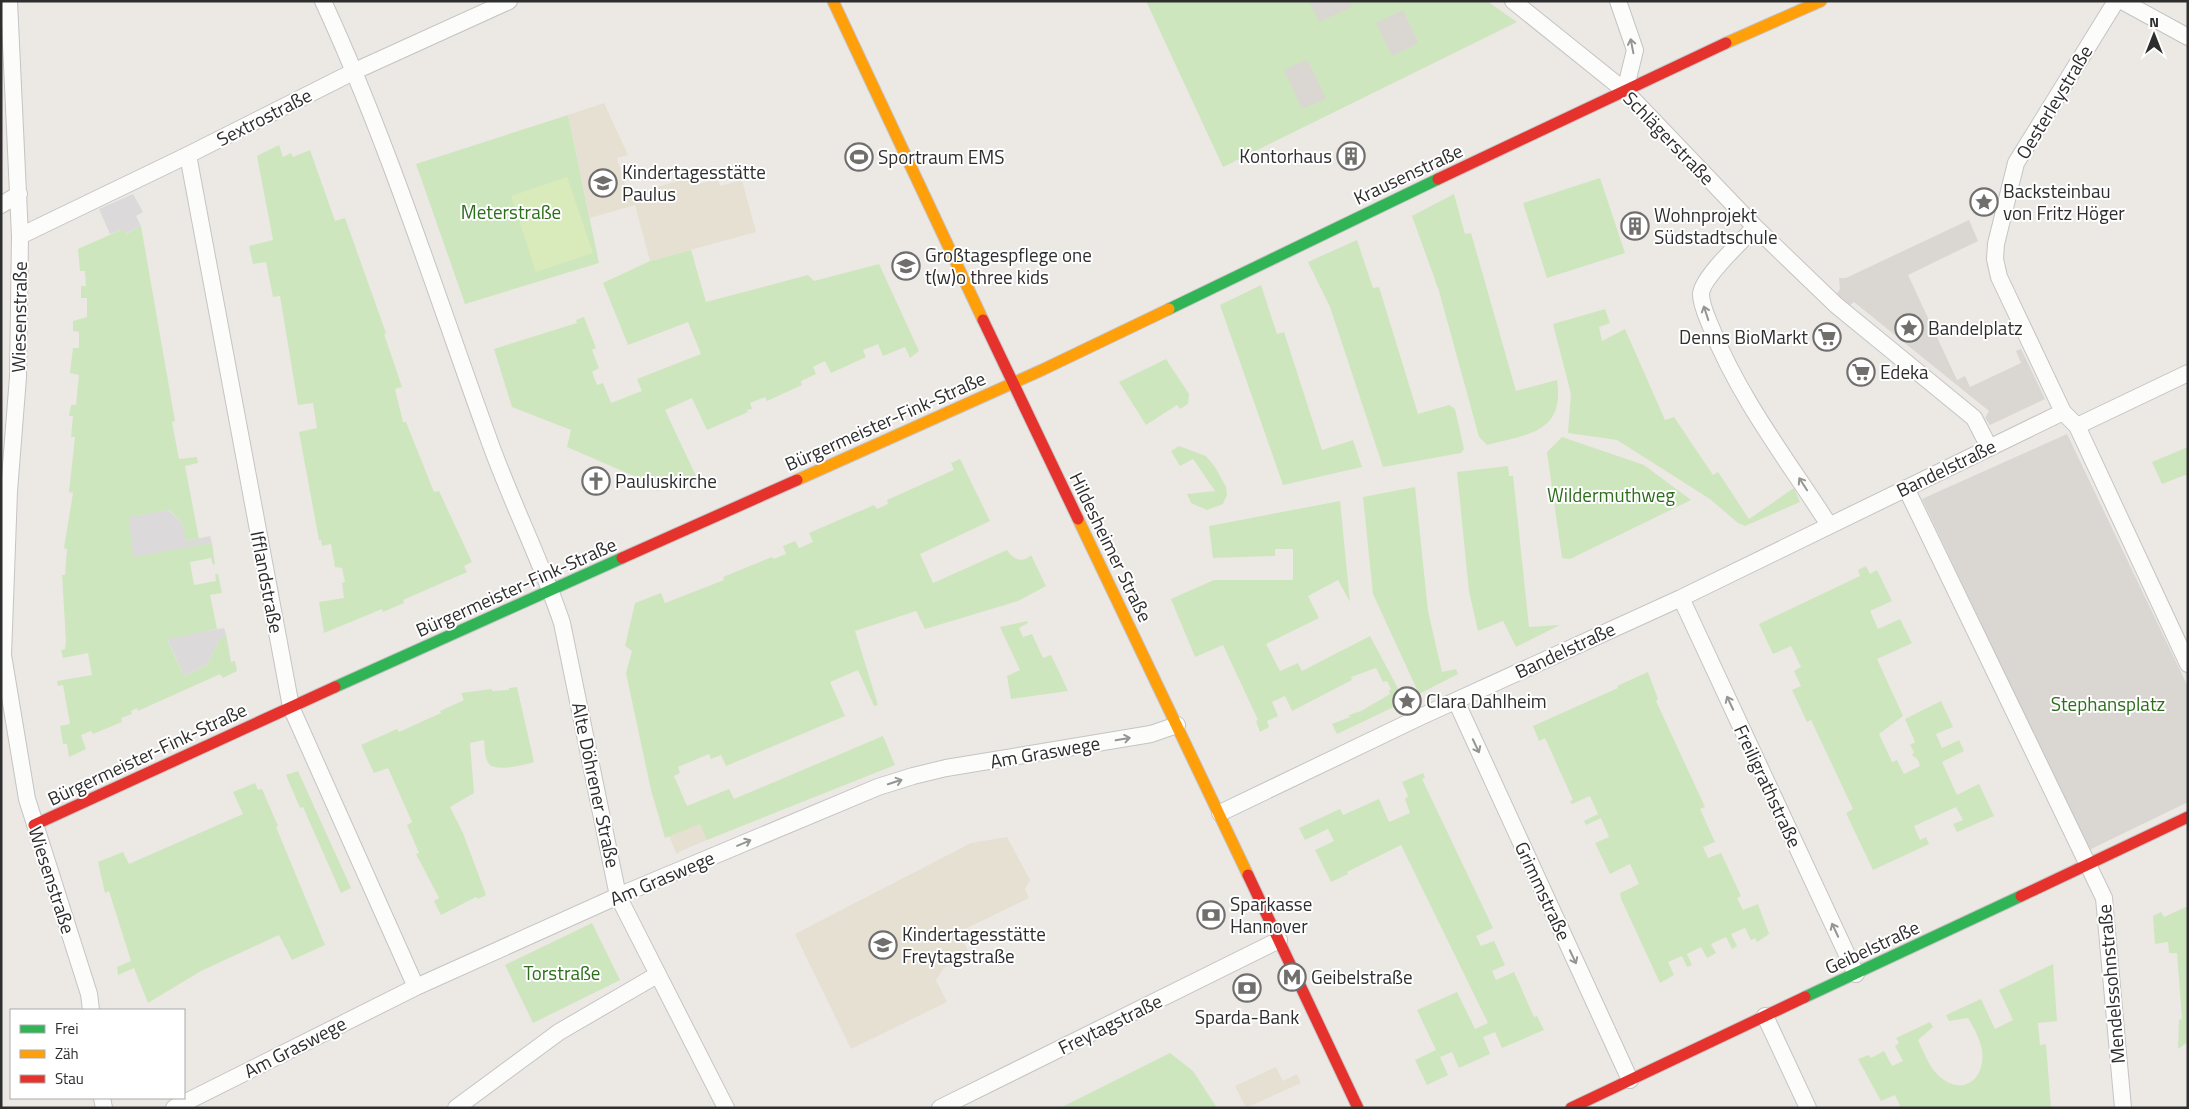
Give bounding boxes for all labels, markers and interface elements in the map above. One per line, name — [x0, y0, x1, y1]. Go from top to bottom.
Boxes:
north arrow — [2129, 10, 2179, 60]
text: N — [2149, 11, 2159, 32]
one-way arrow — [1627, 38, 1636, 54]
street label: Oesterleystraße — [2008, 39, 2099, 164]
street label: Sextrostraße — [211, 80, 317, 153]
street label: Schlägerstraße — [1617, 84, 1722, 191]
street label: Krausenstraße — [1348, 136, 1467, 212]
place label: Kontorhaus — [1239, 141, 1332, 170]
building icon: Kontorhaus — [1336, 141, 1366, 171]
sports icon: Sportraum EMS — [844, 142, 874, 172]
place label: Sportraum EMS — [878, 142, 1005, 171]
place label: Kindertagesstätte Paulus — [622, 157, 766, 208]
school or university icon: Kindertagesstätte Paulus — [588, 168, 618, 198]
place label: Backsteinbau von Fritz Höger — [2003, 176, 2125, 227]
place icon: Backsteinbau von Fritz Höger — [1969, 187, 1999, 217]
park label: Meterstraße — [461, 197, 561, 226]
place label: Wohnprojekt Südstadtschule — [1654, 200, 1778, 251]
building icon: Wohnprojekt Südstadtschule — [1620, 211, 1650, 241]
place label: Großtagespflege one t(w)o three kids — [925, 240, 1092, 291]
school or university icon: Großtagespflege one t(w)o three kids — [891, 251, 921, 281]
street label: Wiesenstraße — [3, 261, 34, 373]
one-way arrow — [1701, 305, 1711, 321]
place icon: Bandelplatz — [1894, 313, 1924, 343]
place label: Bandelplatz — [1928, 313, 2023, 342]
place label: Denns BioMarkt — [1679, 322, 1808, 351]
supermarket icon: Denns BioMarkt — [1812, 322, 1842, 352]
supermarket icon: Edeka — [1846, 357, 1876, 387]
place label: Edeka — [1880, 357, 1929, 386]
street label: Bürgermeister-Fink-Straße — [780, 363, 990, 478]
street label: Bandelstraße — [1891, 431, 2000, 504]
church icon: Pauluskirche — [581, 466, 611, 496]
place label: Pauluskirche — [615, 466, 717, 495]
street label: Hildesheimer Straße — [1063, 467, 1160, 627]
one-way arrow — [1798, 478, 1808, 492]
park label: Wildermuthweg — [1547, 480, 1675, 509]
street label: Ifflandstraße — [243, 528, 292, 635]
street label: Bürgermeister-Fink-Straße — [411, 529, 621, 644]
street label: Bandelstraße — [1510, 614, 1620, 685]
place icon: Clara Dahlheim — [1392, 686, 1422, 716]
place label: Clara Dahlheim — [1426, 686, 1547, 715]
park label: Stephansplatz — [2051, 689, 2165, 718]
street label: Bürgermeister-Fink-Straße — [42, 695, 251, 813]
one-way arrow — [1724, 696, 1734, 711]
street label: Alte Döhrener Straße — [565, 699, 628, 870]
street label: Freiligrathstraße — [1727, 719, 1810, 852]
street label: Am Graswege — [988, 728, 1102, 775]
one-way arrow — [1114, 733, 1130, 743]
one-way arrow — [1472, 738, 1482, 753]
one-way arrow — [886, 776, 902, 786]
street label: Wiesenstraße — [21, 822, 83, 937]
street label: Grimmstraße — [1508, 836, 1579, 945]
one-way arrow — [736, 838, 751, 847]
street label: Am Graswege — [605, 842, 719, 913]
place label: Sparkasse Hannover — [1230, 889, 1312, 940]
bank icon: Sparkasse Hannover — [1196, 900, 1226, 930]
street label: Mendelssohnstraße — [2089, 903, 2132, 1065]
street label: Geibelstraße — [1820, 912, 1924, 981]
place label: Kindertagesstätte Freytagstraße — [902, 919, 1046, 970]
one-way arrow — [1830, 923, 1839, 938]
school or university icon: Kindertagesstätte Freytagstraße — [868, 930, 898, 960]
one-way arrow — [1569, 949, 1578, 964]
park label: Torstraße — [524, 958, 600, 987]
metro station icon: Geibelstraße — [1277, 962, 1307, 992]
place label: Geibelstraße — [1311, 962, 1413, 991]
bank icon: Sparda-Bank — [1232, 973, 1262, 1003]
street label: Freytagstraße — [1053, 986, 1167, 1061]
place label: Sparda-Bank — [1195, 1002, 1299, 1031]
street label: Am Graswege — [239, 1008, 351, 1085]
legend — [10, 1009, 185, 1099]
text: Frei — [55, 1017, 78, 1040]
text: Zäh — [55, 1042, 79, 1065]
text: Stau — [55, 1067, 84, 1090]

